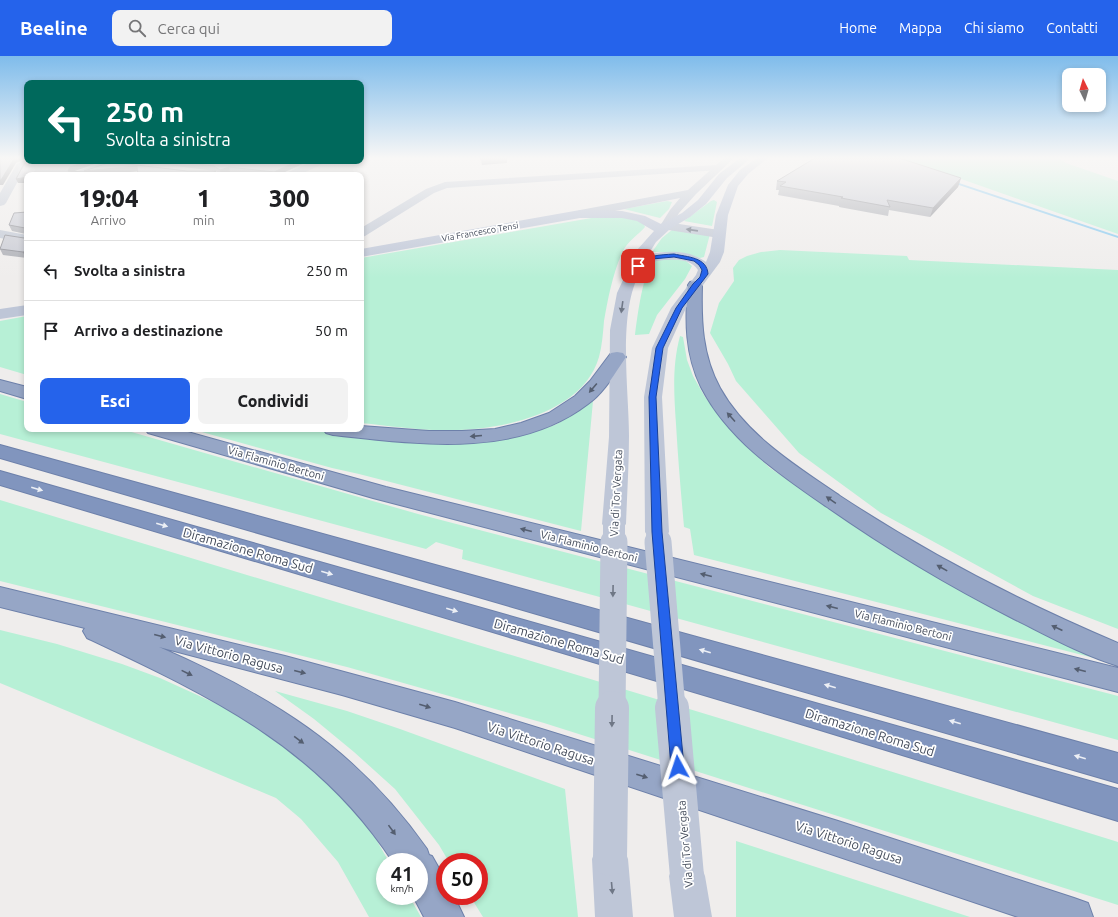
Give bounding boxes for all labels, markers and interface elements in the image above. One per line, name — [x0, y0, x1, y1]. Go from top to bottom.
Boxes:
search box — [112, 10, 392, 46]
text: Beeline — [20, 17, 88, 39]
icon: search — [126, 17, 148, 39]
text: Cerca qui — [158, 20, 220, 37]
text: Home — [839, 20, 877, 36]
text: Mappa — [899, 20, 942, 36]
text: Chi siamo — [964, 20, 1024, 36]
text: Contatti — [1046, 20, 1098, 36]
north arrow — [1062, 68, 1106, 112]
map controls — [1062, 68, 1106, 112]
icon: left — [40, 96, 92, 148]
text: 250 m — [106, 96, 184, 127]
text: Svolta a sinistra — [106, 129, 231, 149]
text: 19:04 — [78, 185, 138, 212]
text: 1 — [197, 185, 210, 212]
text: 300 — [269, 185, 310, 212]
text: Arrivo — [91, 213, 126, 227]
text: min — [193, 213, 215, 227]
text: m — [284, 213, 295, 227]
street label: Via Francesco Tensi — [441, 220, 519, 244]
one-way arrow — [686, 227, 698, 233]
pin — [621, 249, 655, 283]
icon: arrive — [627, 255, 649, 277]
icon: left — [40, 260, 62, 282]
text: Svolta a sinistra — [74, 262, 185, 279]
text: 250 m — [306, 262, 348, 279]
one-way arrow — [619, 300, 625, 313]
icon: arrive — [40, 320, 62, 342]
text: Arrivo a destinazione — [74, 322, 223, 339]
text: 50 m — [315, 322, 348, 339]
button: Esci — [40, 378, 190, 424]
button: Condividi — [198, 378, 348, 424]
one-way arrow — [589, 383, 598, 394]
one-way arrow — [727, 412, 736, 422]
one-way arrow — [470, 432, 482, 439]
street label: Via Flaminio Bertoni — [227, 444, 325, 482]
street label: Via di Tor Vergata — [608, 449, 624, 537]
one-way arrow — [32, 486, 44, 492]
one-way arrow — [826, 496, 836, 504]
one-way arrow — [156, 522, 168, 528]
street label: Diramazione Roma Sud — [181, 525, 315, 575]
one-way arrow — [519, 527, 531, 533]
street label: Via Flaminio Bertoni — [539, 528, 639, 564]
one-way arrow — [936, 564, 948, 571]
one-way arrow — [322, 570, 334, 576]
one-way arrow — [700, 572, 712, 578]
one-way arrow — [610, 585, 616, 598]
one-way arrow — [826, 604, 838, 610]
one-way arrow — [446, 607, 458, 613]
street label: Via Flaminio Bertoni — [853, 607, 953, 643]
street label: Diramazione Roma Sud — [492, 616, 626, 666]
one-way arrow — [1051, 625, 1063, 631]
one-way arrow — [154, 633, 166, 639]
street label: Via Vittorio Ragusa — [173, 633, 285, 675]
one-way arrow — [699, 648, 711, 654]
one-way arrow — [1074, 667, 1086, 673]
one-way arrow — [294, 669, 306, 675]
one-way arrow — [182, 670, 193, 676]
one-way arrow — [824, 683, 836, 689]
one-way arrow — [419, 703, 431, 709]
street label: Diramazione Roma Sud — [804, 706, 936, 758]
one-way arrow — [608, 715, 615, 727]
one-way arrow — [949, 718, 962, 724]
street label: Via Vittorio Ragusa — [486, 719, 596, 767]
one-way arrow — [294, 735, 304, 743]
position arrow — [657, 746, 699, 788]
one-way arrow — [1074, 754, 1086, 760]
one-way arrow — [636, 773, 648, 779]
street label: Via di Tor Vergata — [675, 800, 695, 888]
street label: Via Vittorio Ragusa — [794, 818, 904, 866]
one-way arrow — [388, 825, 396, 835]
speed limit sign: 50 — [436, 853, 488, 905]
text: 41 — [391, 862, 413, 885]
one-way arrow — [609, 882, 615, 894]
text: km/h — [390, 883, 414, 894]

